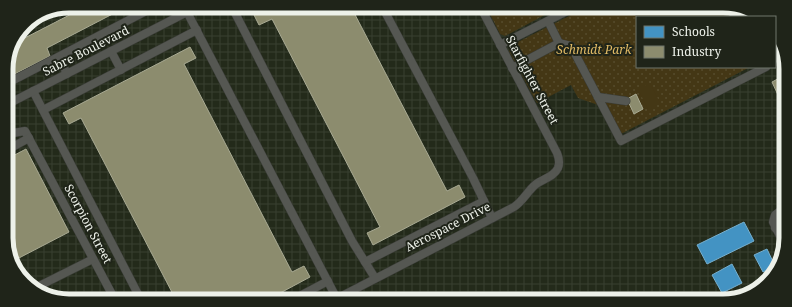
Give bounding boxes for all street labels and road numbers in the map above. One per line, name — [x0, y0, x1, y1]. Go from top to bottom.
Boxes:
street label: Sabre Boulevard — [40, 21, 133, 80]
street label: Starfighter Street — [502, 32, 563, 127]
street label: Scorpion Street — [60, 181, 116, 266]
street label: Aerospace Drive — [402, 198, 493, 255]

